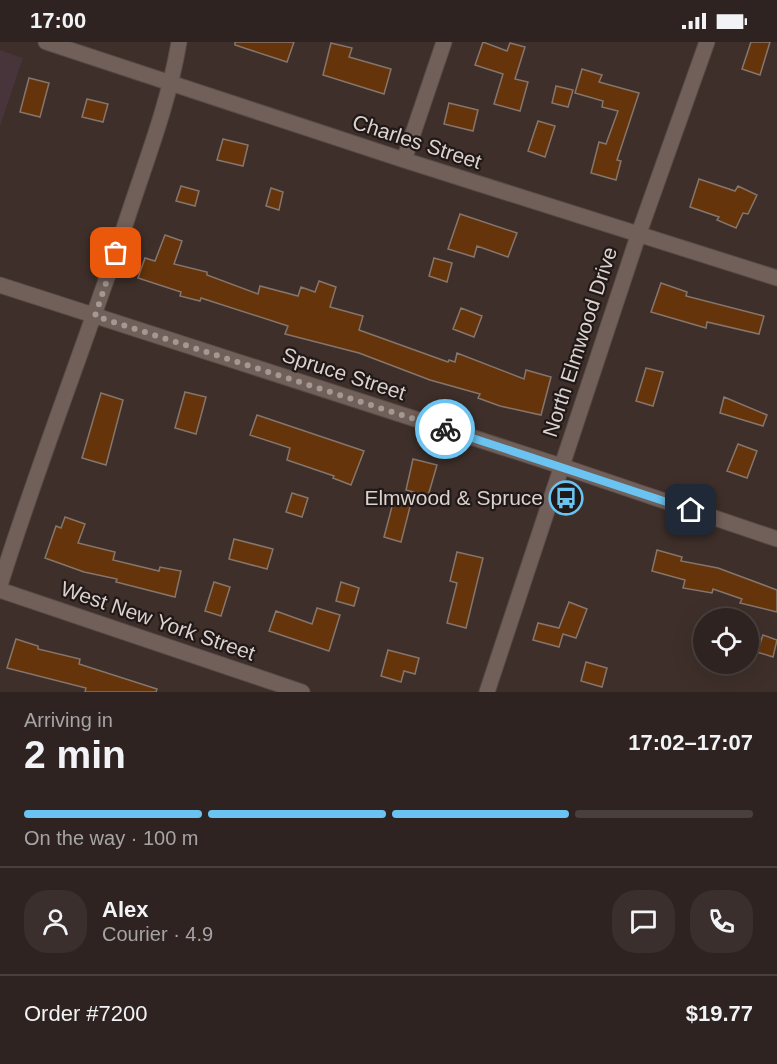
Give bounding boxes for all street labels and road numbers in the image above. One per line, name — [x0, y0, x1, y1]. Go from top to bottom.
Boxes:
street label: Charles Street — [350, 110, 485, 173]
street label: North Elmwood Drive — [538, 244, 621, 440]
street label: Spruce Street — [280, 343, 409, 404]
street label: West New York Street — [58, 576, 258, 665]

